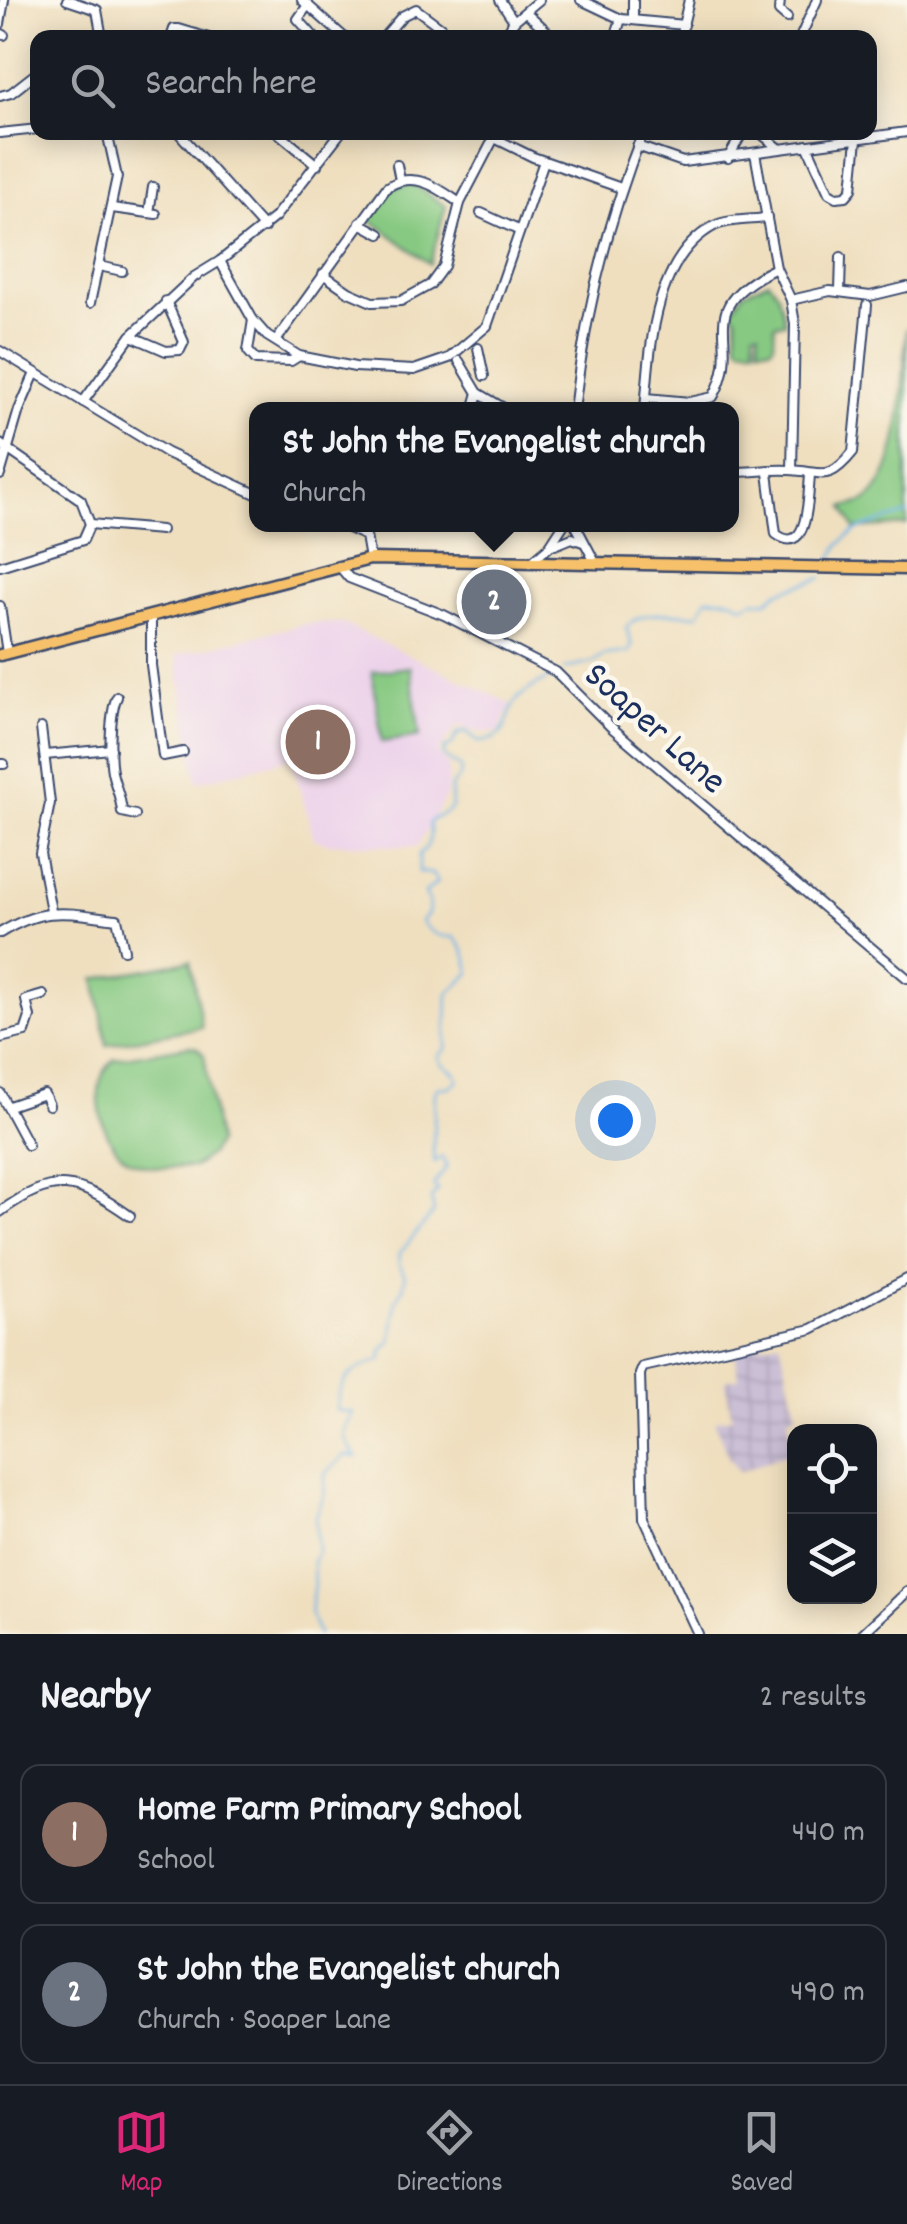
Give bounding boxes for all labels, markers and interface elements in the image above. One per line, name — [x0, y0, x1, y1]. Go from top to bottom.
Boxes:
search box — [30, 30, 877, 140]
icon: search — [65, 58, 120, 113]
text: Search here — [145, 58, 317, 113]
popup — [249, 402, 739, 532]
text: St John the Evangelist church — [282, 417, 706, 472]
text: Church — [282, 472, 366, 518]
pin: 2 — [462, 564, 526, 640]
street label: Soaper Lane — [569, 651, 737, 809]
pin: 1 — [286, 704, 350, 780]
your location — [590, 1095, 641, 1146]
map controls — [787, 1424, 877, 1604]
button: locate — [787, 1424, 877, 1514]
button: layers — [787, 1514, 877, 1604]
text: Nearby — [40, 1669, 150, 1729]
text: 2 results — [760, 1676, 867, 1722]
text: Home Farm Primary School — [137, 1784, 521, 1839]
text: 1 — [71, 1811, 78, 1857]
text: 440 m — [792, 1811, 865, 1857]
text: School — [137, 1839, 215, 1885]
text: St John the Evangelist church — [137, 1944, 560, 1999]
text: 2 — [68, 1971, 81, 2017]
text: 490 m — [790, 1971, 865, 2017]
text: Church · Soaper Lane — [137, 1999, 391, 2045]
tab: Map — [114, 2105, 169, 2205]
tab: Directions — [397, 2105, 503, 2205]
tab: Saved — [731, 2105, 793, 2205]

